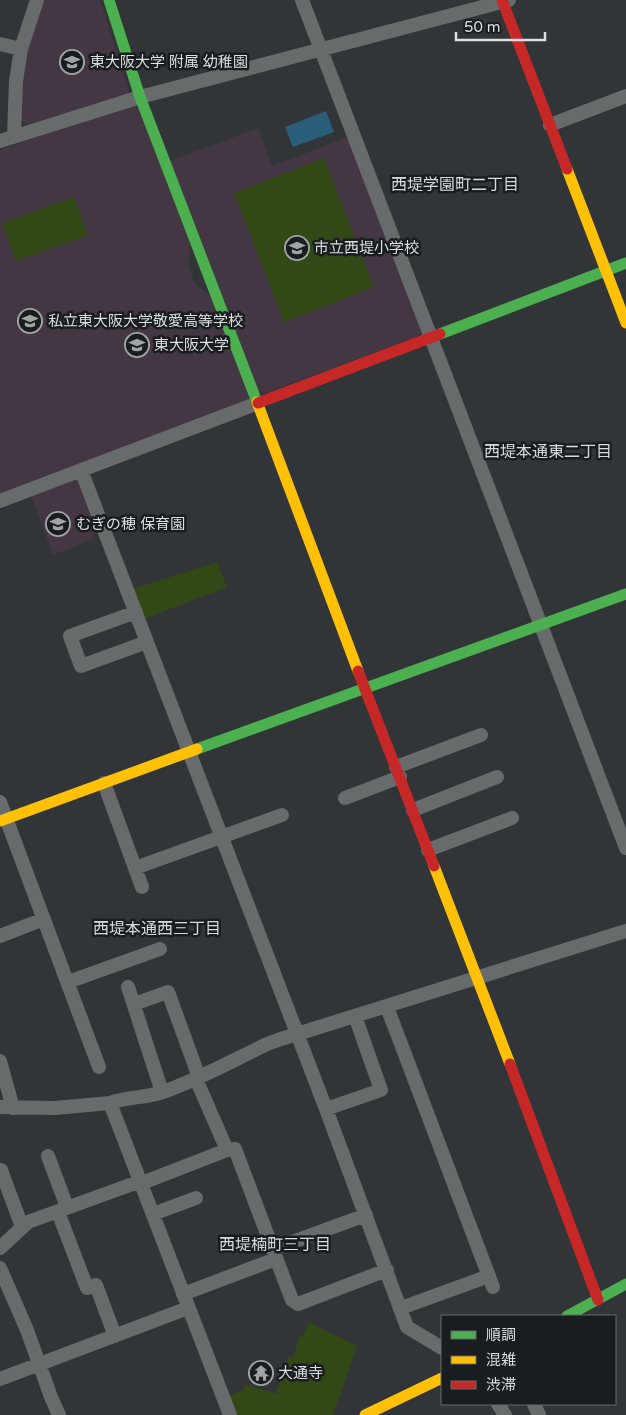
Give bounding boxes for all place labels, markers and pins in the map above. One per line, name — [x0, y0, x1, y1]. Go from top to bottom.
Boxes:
school or university icon: 東大阪大学 附属 幼稚園 — [59, 49, 85, 75]
place label: 東大阪大学 附属 幼稚園 — [90, 53, 248, 71]
school or university icon: 市立西堤小学校 — [284, 235, 310, 261]
place label: 市立西堤小学校 — [314, 239, 419, 257]
school or university icon: 私立東大阪大学敬愛高等学校 — [17, 308, 43, 334]
place label: 私立東大阪大学敬愛高等学校 — [48, 312, 243, 330]
school or university icon: 東大阪大学 — [124, 332, 150, 358]
place label: 東大阪大学 — [154, 336, 229, 354]
school or university icon: むぎの穂 保育園 — [45, 511, 71, 537]
place label: むぎの穂 保育園 — [76, 515, 185, 533]
temple icon: 大通寺 — [248, 1360, 274, 1386]
place label: 大通寺 — [278, 1364, 323, 1382]

